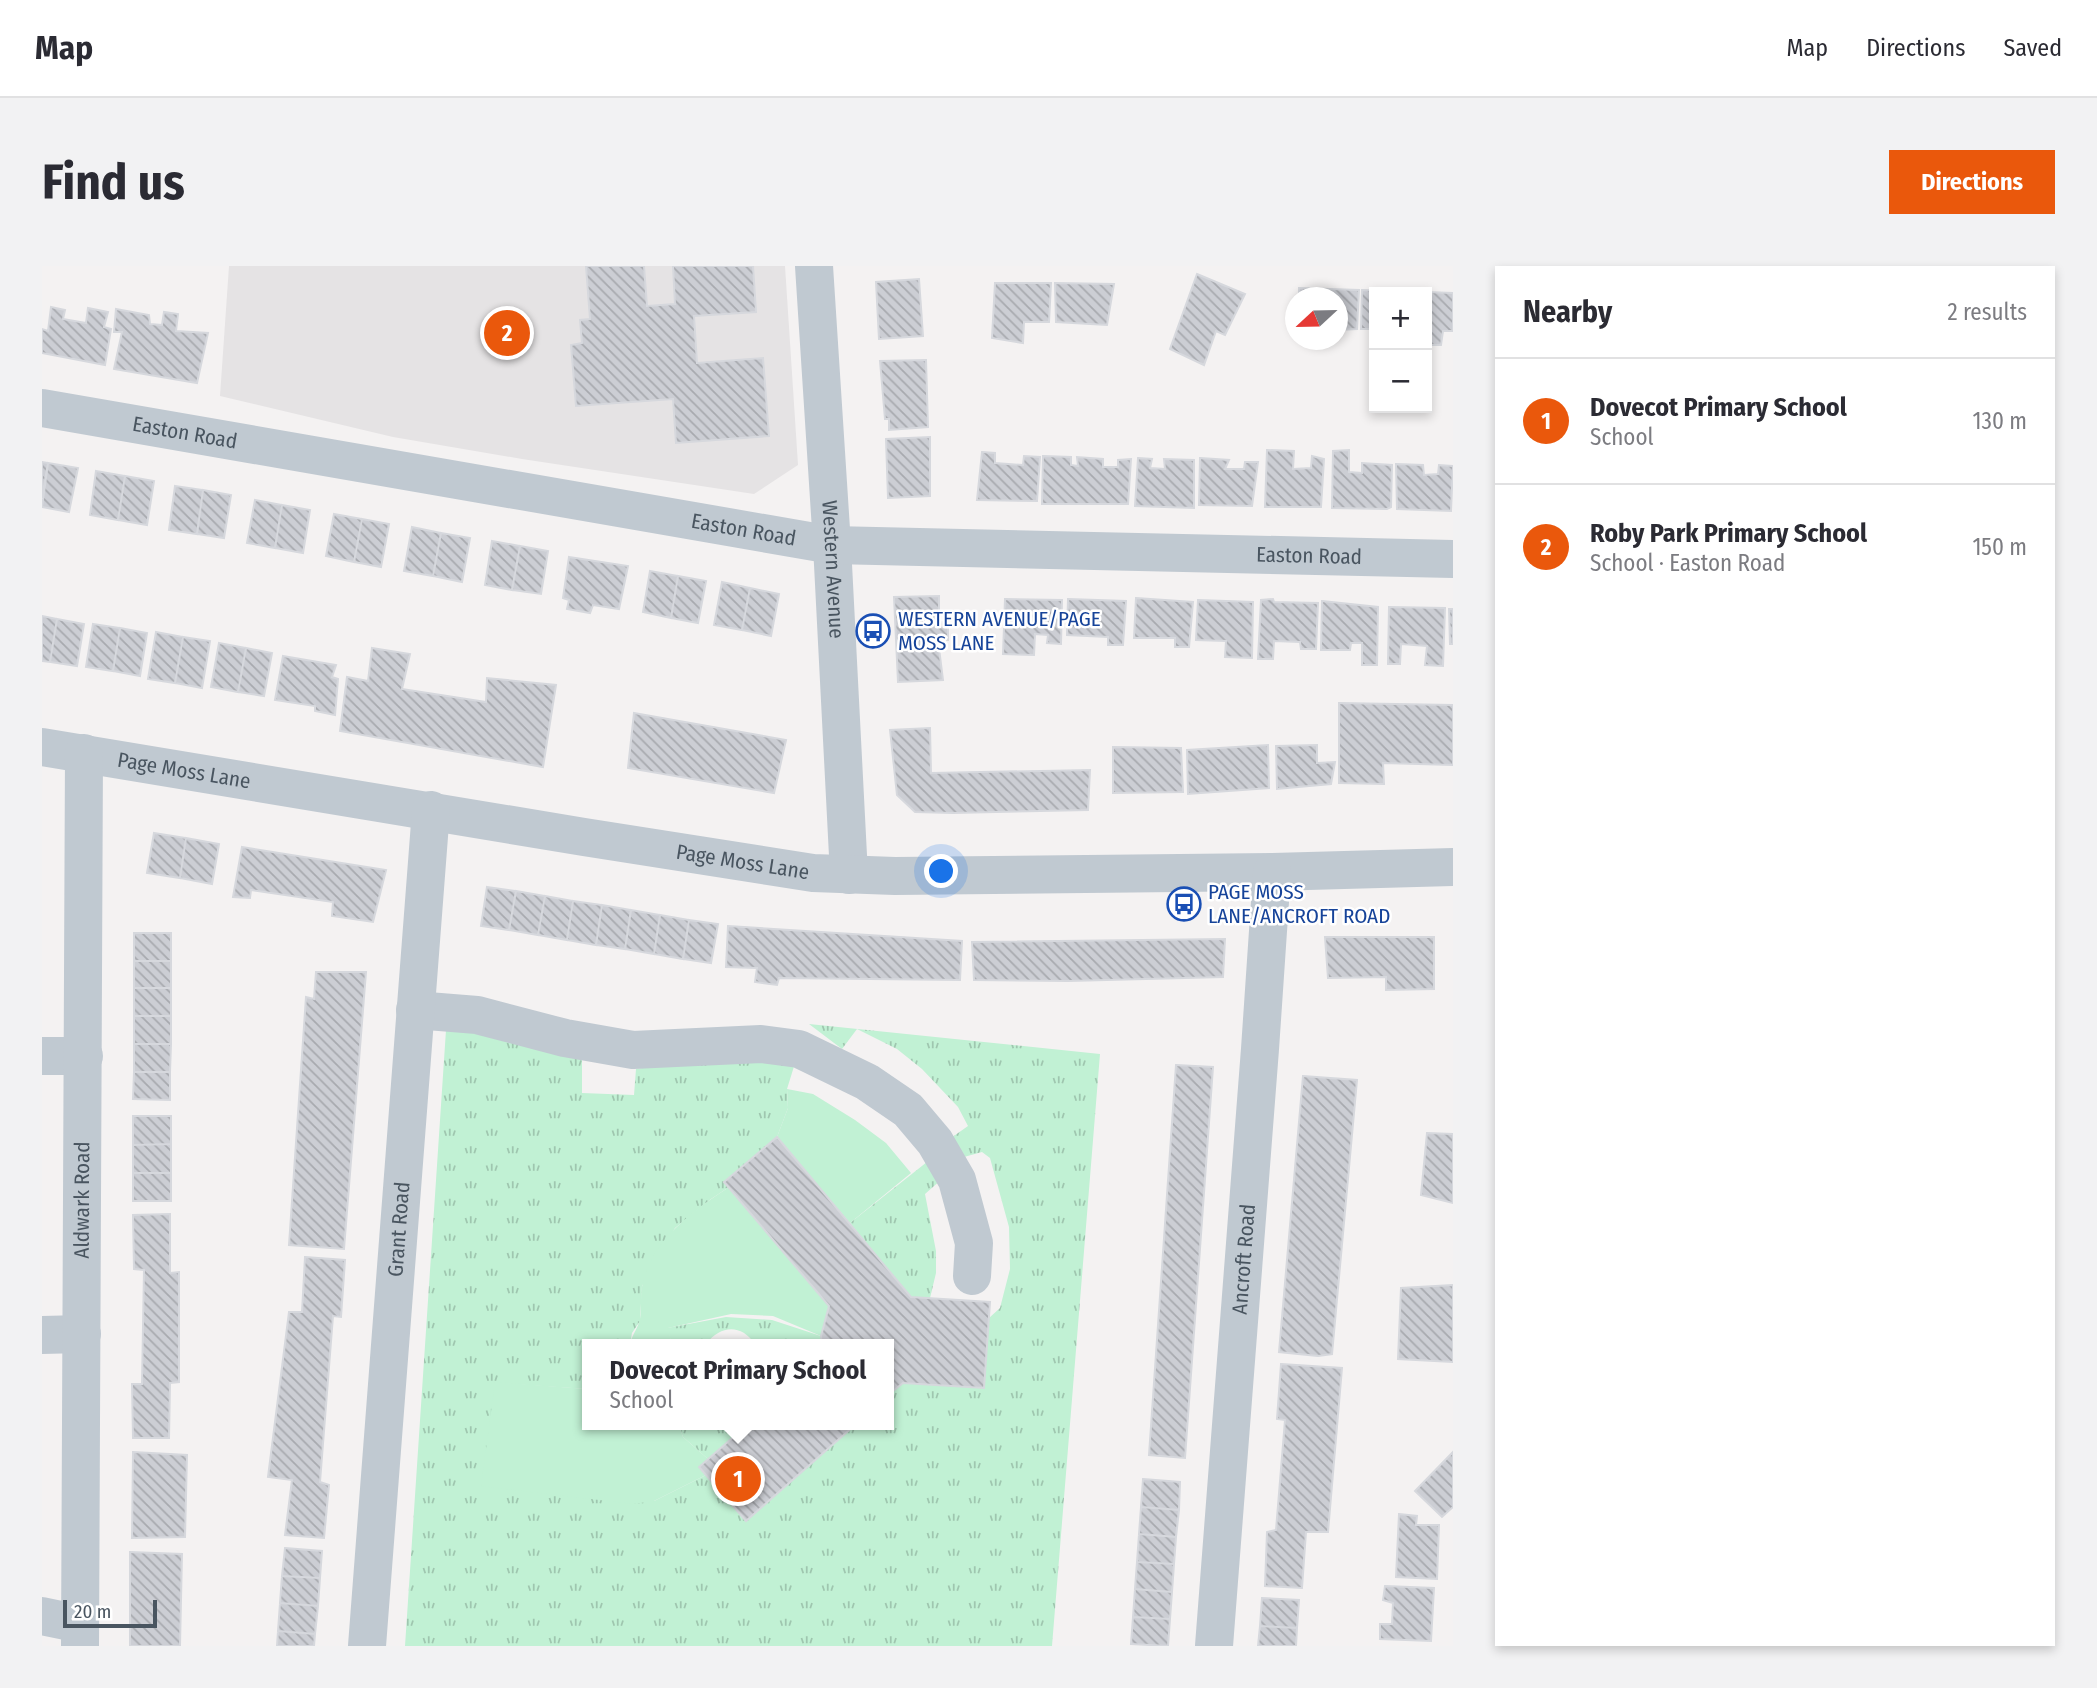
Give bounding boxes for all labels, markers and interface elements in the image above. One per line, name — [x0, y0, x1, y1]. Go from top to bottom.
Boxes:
text: Map — [35, 28, 93, 68]
text: Map — [1787, 34, 1828, 62]
text: Directions — [1866, 34, 1965, 62]
text: Saved — [2003, 34, 2062, 62]
button: Directions — [1889, 150, 2055, 214]
text: Find us — [42, 153, 185, 212]
north arrow — [1285, 287, 1348, 350]
map controls — [1369, 287, 1432, 413]
button: + — [1369, 287, 1432, 350]
text: Nearby — [1523, 294, 1612, 330]
text: 2 results — [1947, 298, 2027, 326]
pin: 2 — [484, 307, 530, 359]
button: − — [1369, 350, 1432, 413]
text: Dovecot Primary School — [1590, 392, 1847, 423]
text: 1 — [1541, 407, 1551, 435]
text: 130 m — [1973, 407, 2027, 435]
street label: Easton Road — [130, 411, 239, 455]
text: School — [1590, 423, 1654, 451]
street label: Western Avenue — [816, 500, 850, 639]
street label: Easton Road — [689, 508, 798, 552]
text: Roby Park Primary School — [1590, 518, 1867, 549]
text: 2 — [1541, 533, 1551, 561]
text: 150 m — [1972, 533, 2027, 561]
street label: Easton Road — [1256, 542, 1362, 570]
text: School · Easton Road — [1590, 549, 1785, 577]
place label: WESTERN AVENUE/PAGE MOSS LANE — [898, 606, 1101, 656]
bus stop icon: WESTERN AVENUE/PAGE MOSS LANE — [854, 612, 892, 650]
street label: Page Moss Lane — [116, 747, 252, 794]
street label: Page Moss Lane — [674, 839, 811, 885]
your location — [924, 854, 958, 888]
place label: PAGE MOSS LANE/ANCROFT ROAD — [1208, 879, 1390, 929]
bus stop icon: PAGE MOSS LANE/ANCROFT ROAD — [1165, 885, 1203, 923]
street label: Aldwark Road — [69, 1141, 95, 1259]
street label: Grant Road — [382, 1181, 416, 1278]
street label: Ancroft Road — [1227, 1203, 1261, 1315]
popup — [582, 1339, 894, 1430]
text: Dovecot Primary School — [610, 1355, 866, 1386]
text: School — [610, 1386, 673, 1414]
pin: 1 — [715, 1453, 761, 1505]
scale bar — [63, 1597, 158, 1629]
text: 20 m — [74, 1600, 111, 1623]

